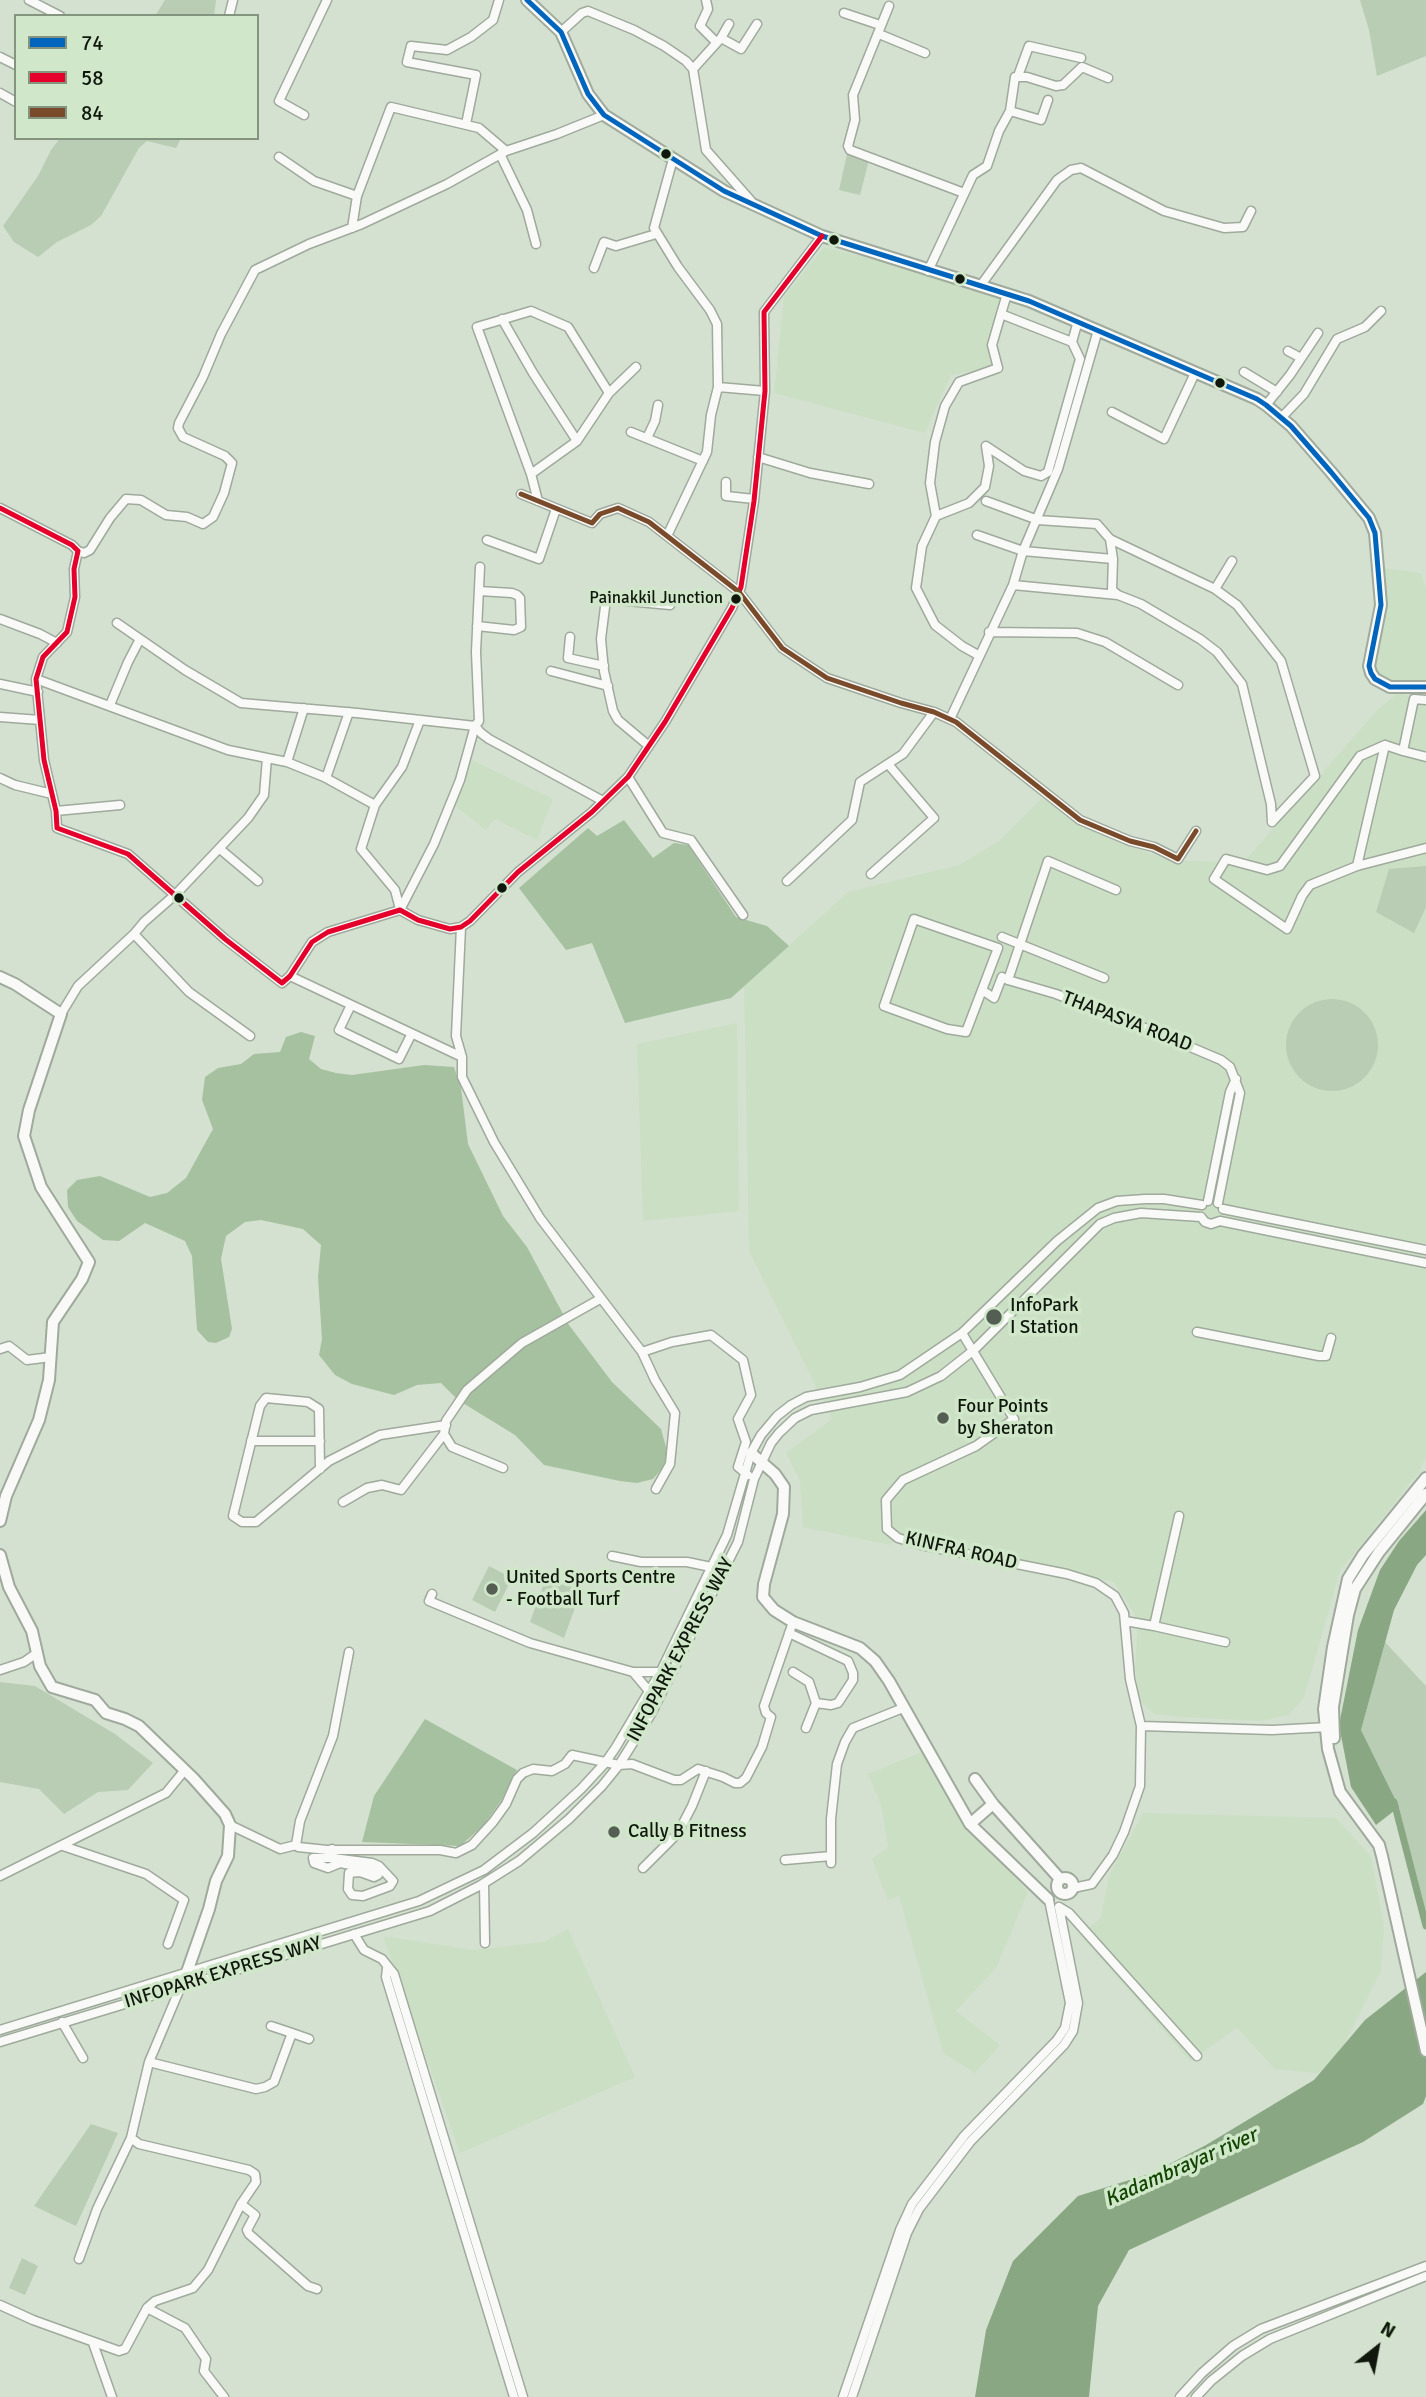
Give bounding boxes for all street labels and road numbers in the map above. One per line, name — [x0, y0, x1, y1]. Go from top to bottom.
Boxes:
street label: THAPASYA ROAD — [1059, 987, 1195, 1057]
street label: KINFRA ROAD — [903, 1527, 1019, 1575]
street label: INFOPARK EXPRESS WAY — [623, 1554, 739, 1746]
street label: INFOPARK EXPRESS WAY — [122, 1932, 324, 2014]

